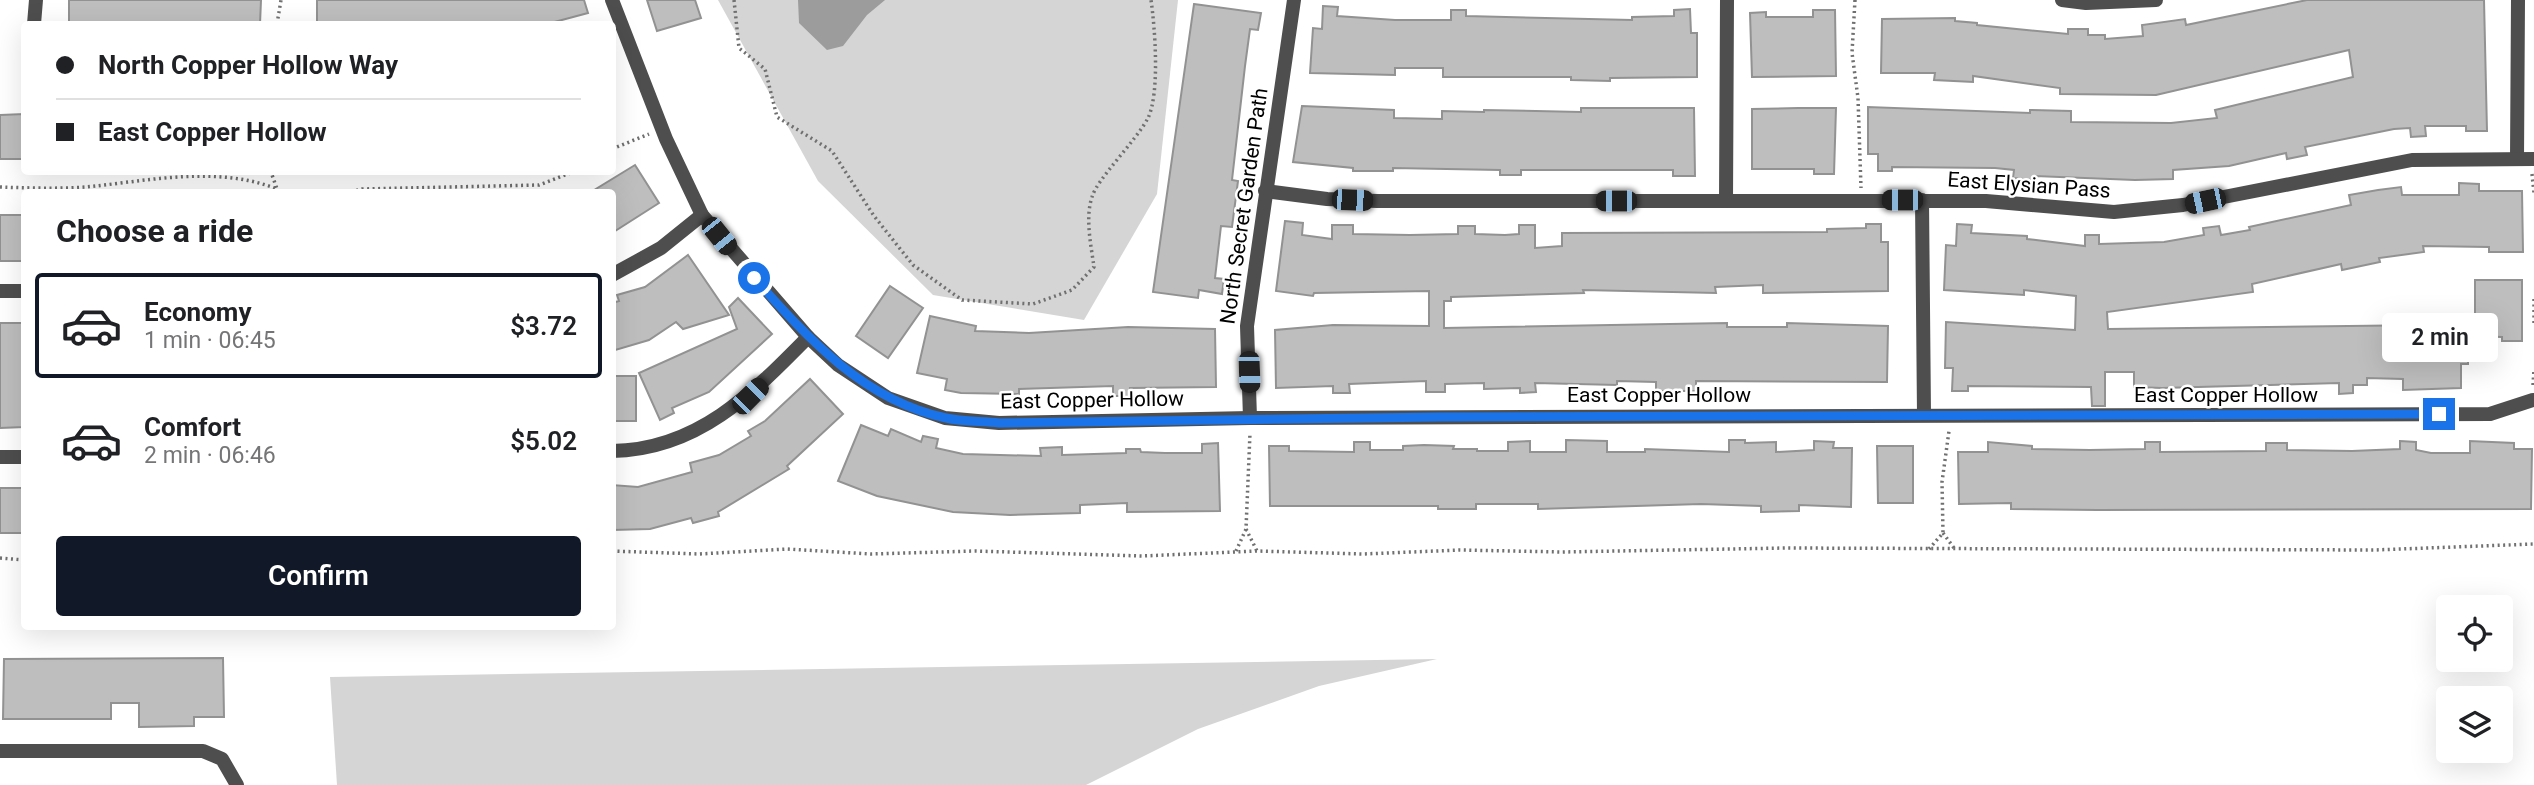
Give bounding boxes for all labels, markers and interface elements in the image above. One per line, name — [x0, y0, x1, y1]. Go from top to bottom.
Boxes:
text: North Copper Hollow Way — [98, 50, 398, 80]
street label: North Secret Garden Path — [1216, 86, 1272, 326]
text: East Copper Hollow — [98, 117, 327, 147]
street label: East Elysian Pass — [1947, 167, 2111, 203]
car — [2183, 186, 2228, 216]
car — [1331, 189, 1374, 211]
car — [1882, 190, 1924, 211]
car — [1596, 191, 1638, 212]
text: Choose a ride — [56, 212, 253, 250]
car — [698, 213, 741, 259]
route start — [738, 262, 770, 294]
icon: car — [60, 294, 123, 357]
text: Economy — [144, 297, 251, 327]
text: $3.72 — [510, 311, 577, 341]
callout: 2 min — [2381, 312, 2497, 362]
text: 2 min — [2411, 324, 2469, 351]
text: 1 min · 06:45 — [144, 327, 276, 354]
car — [1238, 351, 1261, 393]
car — [728, 374, 773, 418]
street label: East Copper Hollow — [1567, 383, 1751, 407]
street label: East Copper Hollow — [2134, 383, 2318, 407]
street label: East Copper Hollow — [1000, 386, 1184, 414]
route end — [2423, 398, 2455, 430]
icon: car — [60, 409, 123, 472]
text: Comfort — [144, 412, 241, 442]
text: $5.02 — [510, 426, 577, 456]
text: 2 min · 06:46 — [144, 442, 276, 469]
button: Confirm — [56, 536, 581, 616]
map controls — [2436, 595, 2513, 763]
button: locate — [2436, 595, 2513, 672]
button: layers — [2436, 686, 2513, 763]

